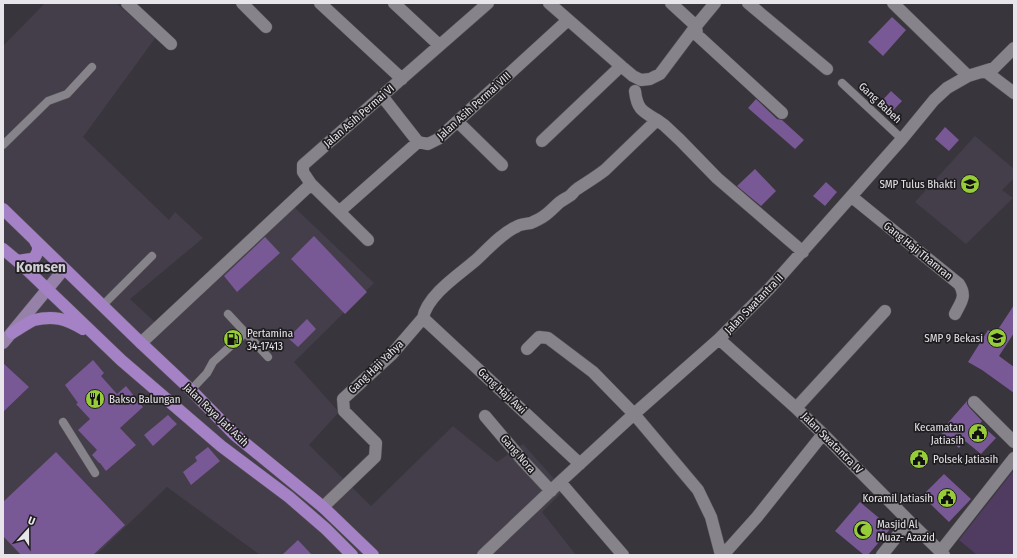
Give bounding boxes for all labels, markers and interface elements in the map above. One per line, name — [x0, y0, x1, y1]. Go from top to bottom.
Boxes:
street label: Jalan Asih Permai VIII — [434, 69, 514, 143]
street label: Gang Babeh — [856, 80, 904, 126]
street label: Jalan Asih Permai VI — [321, 82, 397, 150]
school or university icon: SMP Tulus Bhakti — [959, 173, 981, 195]
place label: SMP Tulus Bhakti — [879, 178, 956, 191]
street label: Gang Haji Thamran — [881, 219, 955, 283]
district label: Komsen — [16, 258, 66, 276]
street label: Jalan Swatantra II — [722, 271, 786, 337]
place label: Pertamina 34-17413 — [247, 327, 293, 353]
school or university icon: SMP 9 Bekasi — [986, 327, 1008, 349]
fuel station icon: Pertamina 34-17413 — [222, 328, 244, 350]
place label: SMP 9 Bekasi — [924, 332, 983, 345]
street label: Gang Haji Yahya — [346, 338, 406, 396]
street label: Gang Haji Awi — [475, 365, 529, 417]
street label: Jalan Raya Jati Asih — [181, 381, 251, 449]
restaurant icon: Bakso Balungan — [84, 388, 106, 410]
place label: Bakso Balungan — [109, 393, 180, 406]
street label: Jalan Swatantra IV — [799, 410, 866, 477]
place label: Kecamatan Jatiasih — [914, 421, 964, 447]
public building icon: Kecamatan Jatiasih — [967, 422, 989, 444]
street label: Gang Nora — [498, 432, 538, 476]
public building icon: Polsek Jatiasih — [908, 448, 930, 470]
place label: Polsek Jatiasih — [933, 453, 998, 466]
public building icon: Koramil Jatiasih — [936, 487, 958, 509]
place label: Koramil Jatiasih — [863, 492, 933, 505]
north arrow — [8, 510, 48, 550]
text: U — [26, 514, 37, 528]
place label: Masjid Al Muaz- Azazid — [877, 518, 935, 544]
mosque icon: Masjid Al Muaz- Azazid — [852, 519, 874, 541]

